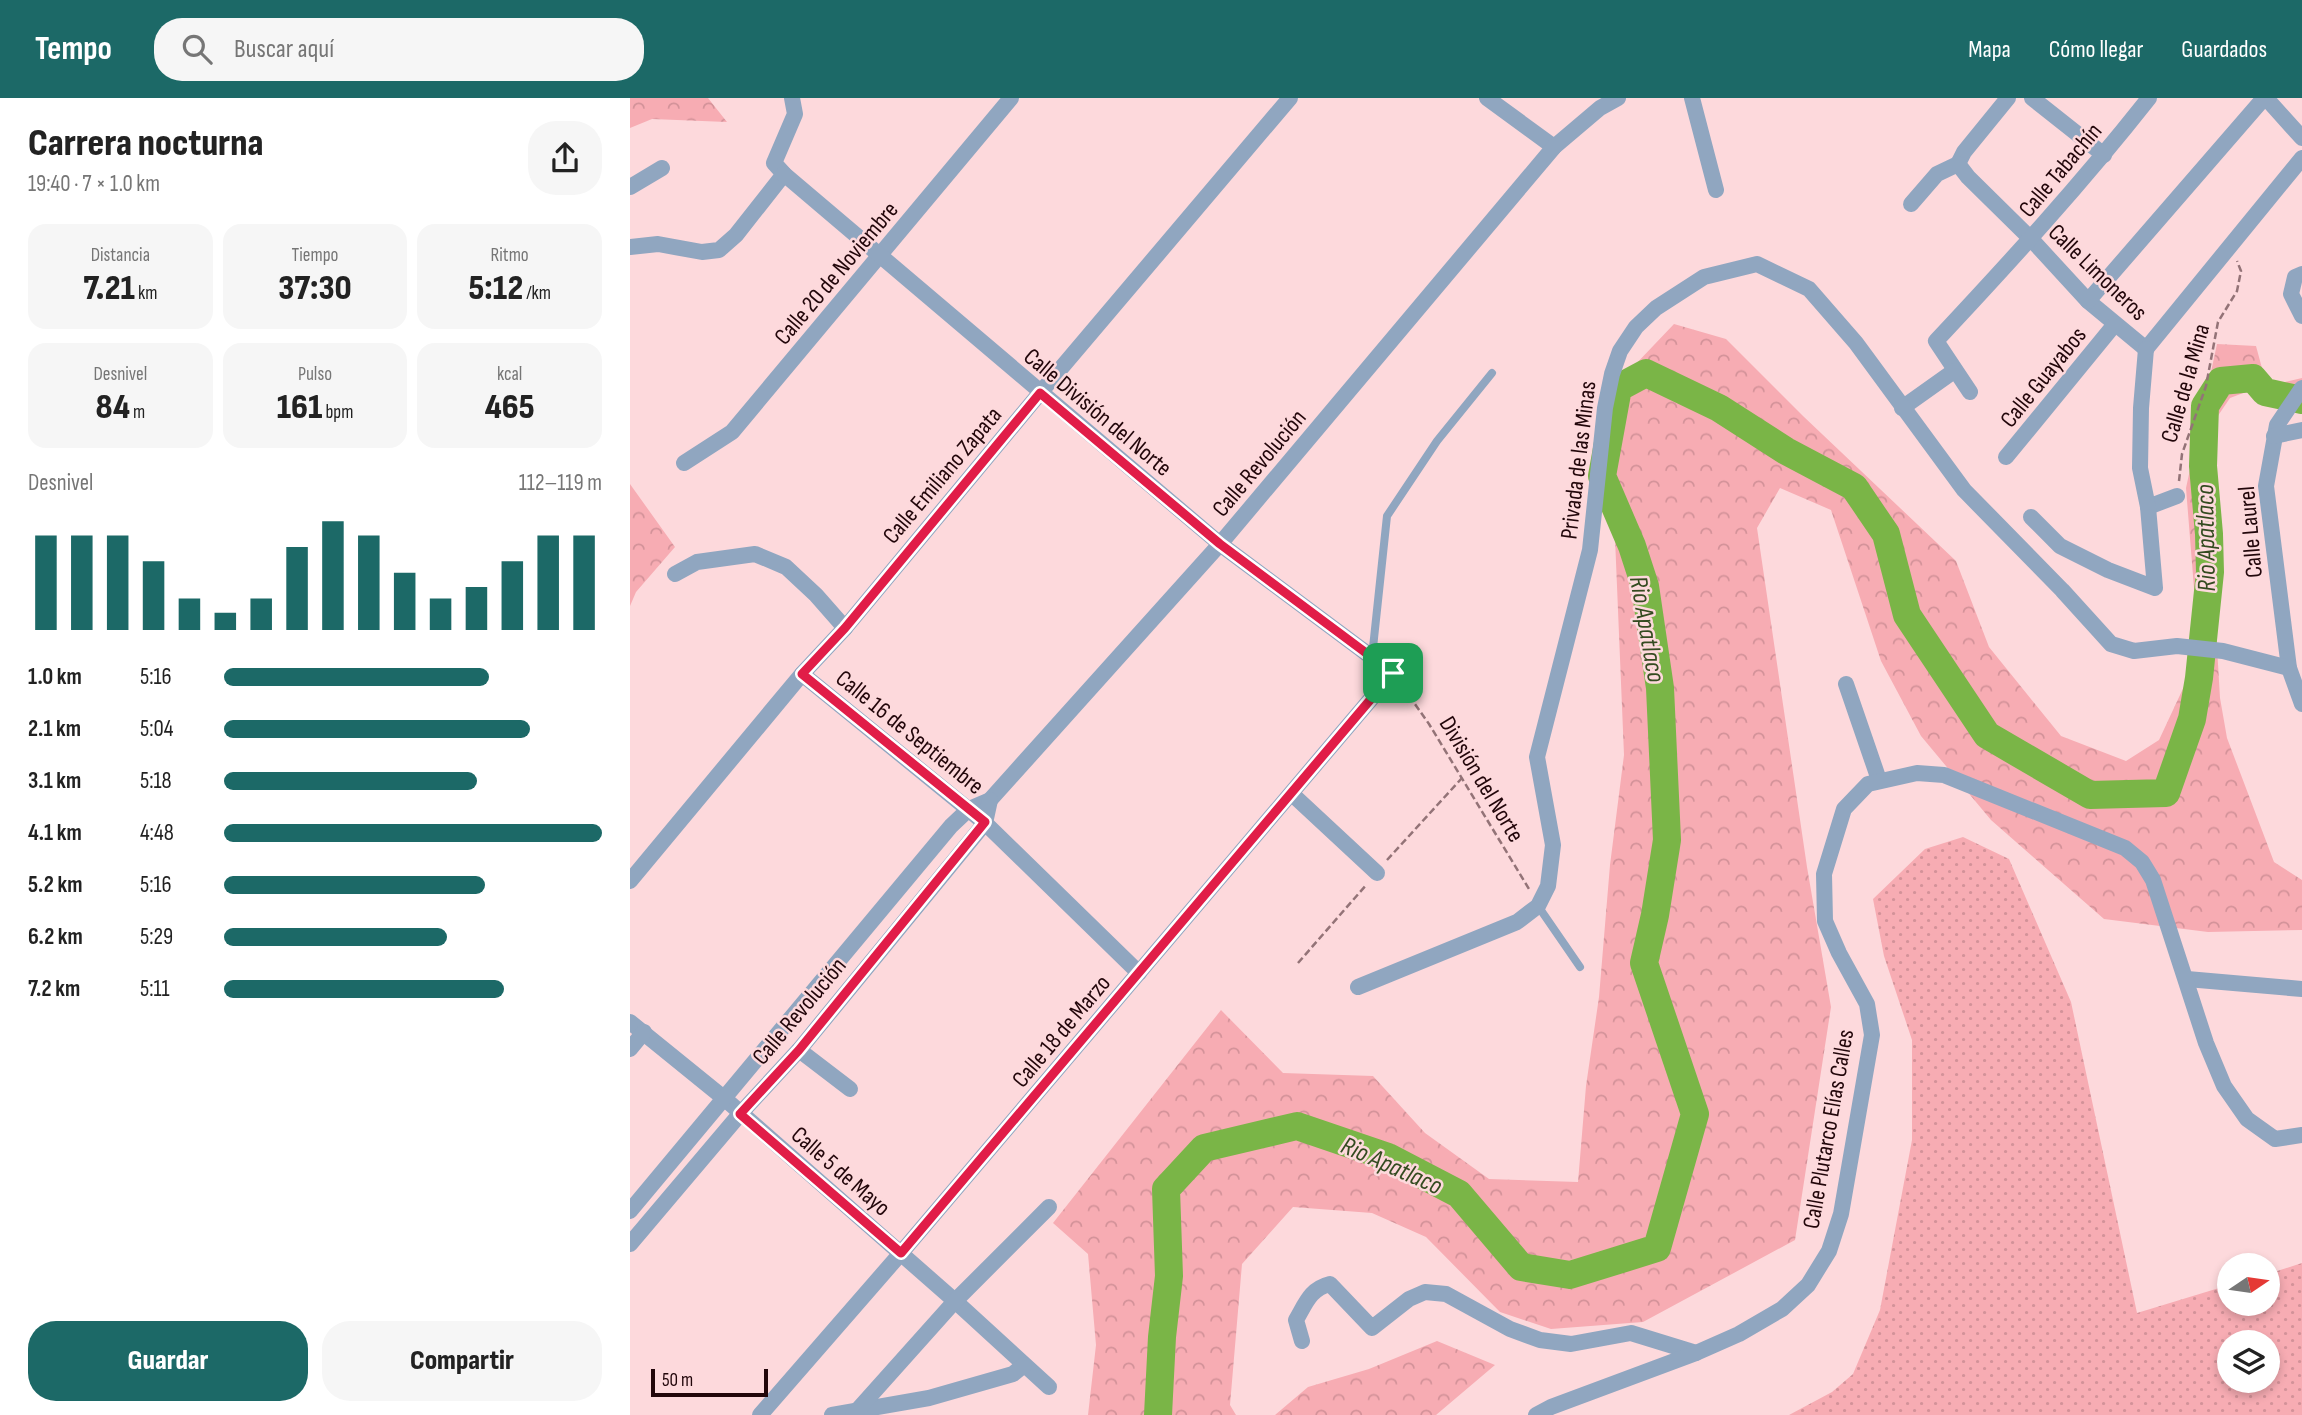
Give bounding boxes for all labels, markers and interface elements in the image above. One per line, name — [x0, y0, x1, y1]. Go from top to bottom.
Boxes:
search box — [154, 18, 644, 81]
text: Tempo — [35, 29, 112, 69]
icon: search — [178, 30, 216, 68]
text: Buscar aquí — [234, 34, 334, 65]
text: Mapa — [1968, 35, 2011, 64]
text: Cómo llegar — [2049, 35, 2143, 64]
text: Guardados — [2181, 35, 2267, 64]
street label: Calle Tabachín — [2013, 117, 2108, 223]
text: Carrera nocturna — [28, 121, 263, 166]
button: share — [528, 121, 602, 195]
text: 19:40 · 7 × 1.0 km — [28, 170, 160, 198]
street label: Calle 20 de Noviembre — [768, 196, 905, 351]
street label: Calle Limoneros — [2042, 218, 2153, 327]
text: Distancia — [91, 244, 150, 267]
text: Tiempo — [292, 244, 338, 267]
text: Ritmo — [491, 244, 529, 267]
text: 7.21 — [83, 267, 135, 310]
text: 37:30 — [278, 267, 352, 310]
text: 5:12 — [468, 267, 523, 310]
text: km — [135, 282, 157, 305]
text: /km — [523, 282, 551, 305]
street label: Calle de la Mina — [2155, 320, 2216, 446]
street label: Calle Guayabos — [1994, 321, 2093, 433]
street label: Calle División del Norte — [1018, 342, 1178, 483]
text: Desnivel — [93, 363, 147, 386]
text: Pulso — [298, 363, 332, 386]
text: kcal — [497, 363, 522, 386]
street label: Privada de las Minas — [1554, 379, 1603, 541]
text: 84 — [95, 386, 130, 429]
text: 161 — [277, 386, 322, 429]
text: 465 — [485, 386, 535, 429]
text: m — [130, 401, 145, 424]
text: bpm — [322, 401, 353, 424]
street label: Calle Emiliano Zapata — [877, 401, 1008, 550]
street label: Calle Revolución — [1206, 404, 1313, 523]
text: Desnivel — [28, 469, 93, 497]
text: 112–119 m — [519, 469, 602, 497]
water label: Rio Apatlaco — [2190, 484, 2223, 592]
street label: Calle Laurel — [2232, 485, 2269, 579]
water label: Rio Apatlaco — [1622, 574, 1671, 685]
pin — [1363, 643, 1423, 703]
icon: arrive — [1374, 654, 1412, 692]
text: 1.0 km — [28, 663, 82, 691]
text: 5:16 — [140, 663, 172, 691]
street label: Calle 16 de Septiembre — [830, 664, 989, 801]
street label: División del Norte — [1433, 711, 1530, 847]
text: 2.1 km — [28, 715, 81, 743]
text: 5:04 — [140, 715, 173, 743]
text: 3.1 km — [28, 767, 81, 795]
text: 5:18 — [140, 767, 172, 795]
text: 4.1 km — [28, 819, 82, 847]
text: 4:48 — [140, 819, 174, 847]
text: 5.2 km — [28, 871, 82, 899]
text: 5:16 — [140, 871, 172, 899]
text: 6.2 km — [28, 923, 83, 951]
text: 5:29 — [140, 923, 173, 951]
street label: Calle Revolución — [746, 952, 853, 1071]
street label: Calle 18 de Marzo — [1006, 969, 1117, 1093]
text: 7.2 km — [28, 975, 80, 1003]
text: 5:11 — [140, 975, 170, 1003]
street label: Calle Plutarco Elías Calles — [1797, 1027, 1860, 1231]
street label: Calle 5 de Mayo — [785, 1120, 896, 1222]
water label: Rio Apatlaco — [1336, 1130, 1447, 1203]
north arrow — [2217, 1253, 2280, 1316]
map controls — [2217, 1253, 2280, 1393]
button: Guardar — [28, 1321, 308, 1401]
button: Compartir — [322, 1321, 602, 1401]
button: layers — [2217, 1330, 2280, 1393]
scale bar — [651, 1366, 768, 1398]
text: 50 m — [662, 1369, 693, 1392]

